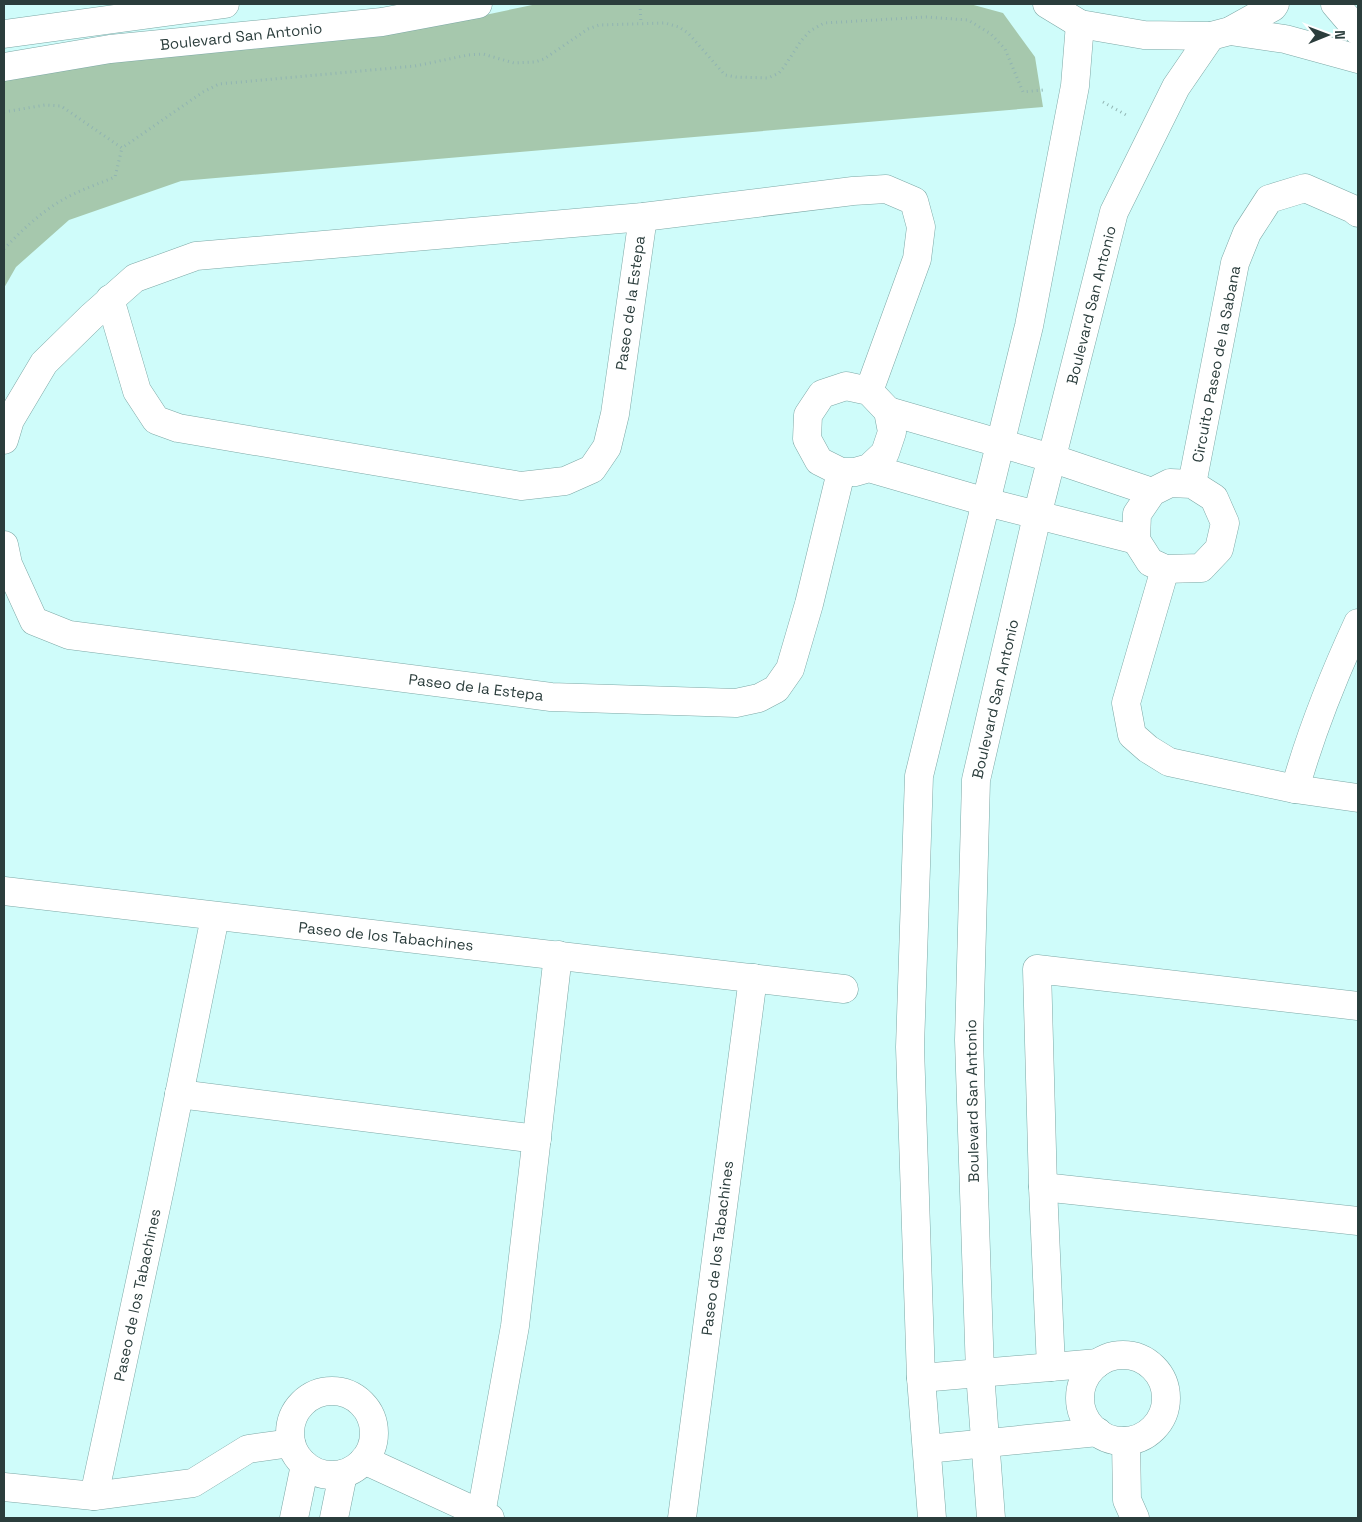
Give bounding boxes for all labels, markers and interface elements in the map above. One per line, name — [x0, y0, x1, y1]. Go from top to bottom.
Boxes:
north arrow — [1302, 10, 1352, 60]
street label: Boulevard San Antonio — [159, 18, 323, 54]
text: N — [1331, 30, 1349, 40]
street label: Boulevard San Antonio — [1062, 224, 1120, 386]
street label: Paseo de la Estepa — [611, 234, 649, 372]
street label: Circuito Paseo de la Sabana — [1188, 264, 1244, 464]
street label: Boulevard San Antonio — [967, 617, 1023, 781]
street label: Paseo de la Estepa — [407, 669, 545, 705]
street label: Paseo de los Tabachines — [297, 917, 475, 955]
street label: Boulevard San Antonio — [961, 1019, 983, 1183]
street label: Paseo de los Tabachines — [697, 1159, 737, 1337]
street label: Paseo de los Tabachines — [109, 1207, 165, 1383]

